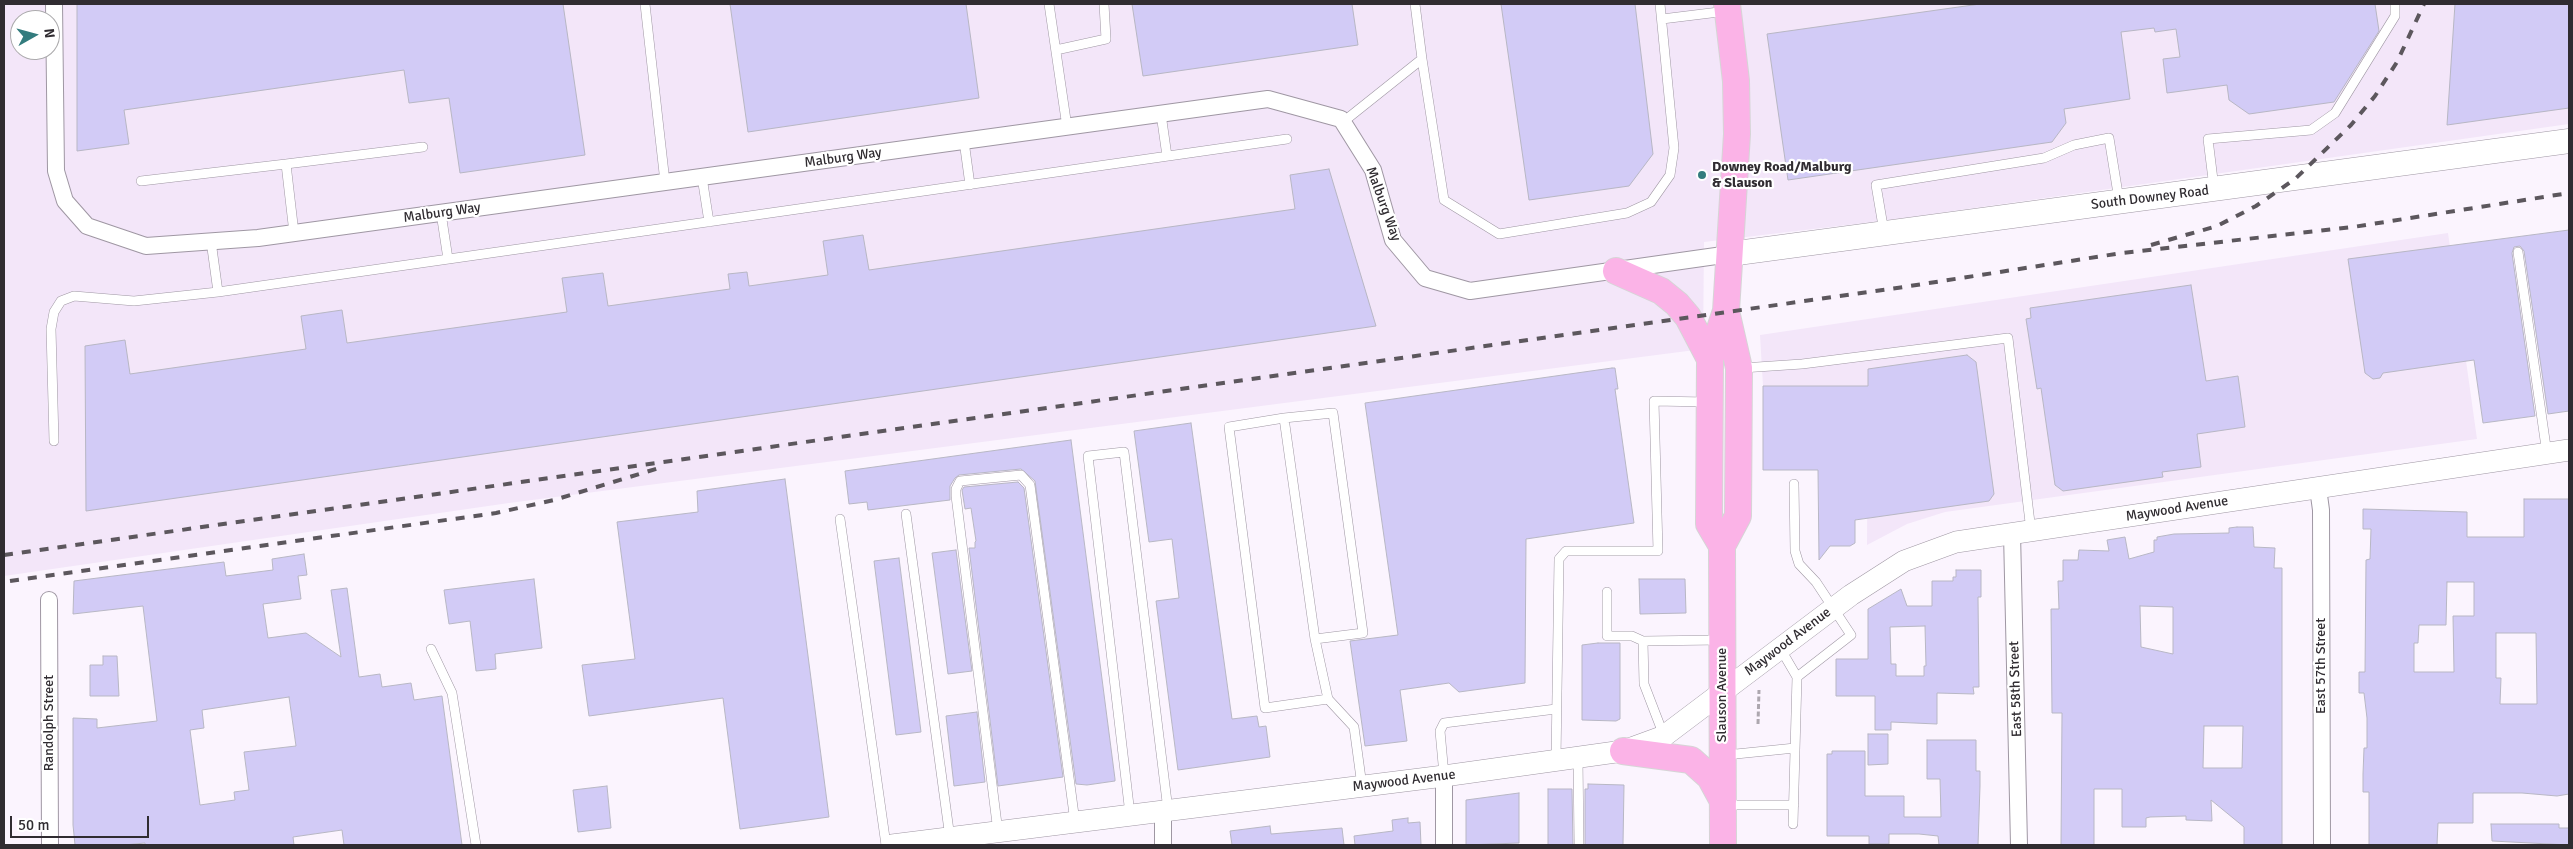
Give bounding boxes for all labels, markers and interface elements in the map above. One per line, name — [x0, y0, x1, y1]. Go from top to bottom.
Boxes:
north arrow — [10, 10, 60, 60]
text: N — [40, 27, 58, 39]
street label: Malburg Way — [803, 144, 883, 172]
place label: Downey Road/Malburg & Slauson — [1712, 159, 1852, 192]
street label: Malburg Way — [1362, 165, 1404, 243]
marker: Downey Road/Malburg & Slauson — [1696, 169, 1708, 181]
street label: South Downey Road — [2090, 182, 2210, 214]
street label: Malburg Way — [402, 199, 482, 227]
street label: Maywood Avenue — [2125, 493, 2229, 525]
street label: Maywood Avenue — [1742, 604, 1834, 680]
street label: East 57th Street — [2313, 618, 2329, 714]
street label: East 58th Street — [2006, 641, 2026, 737]
street label: Slauson Avenue — [1714, 648, 1730, 742]
street label: Randolph Street — [41, 675, 57, 771]
street label: Maywood Avenue — [1352, 766, 1456, 796]
scale bar — [12, 806, 151, 838]
text: 50 m — [18, 816, 49, 834]

